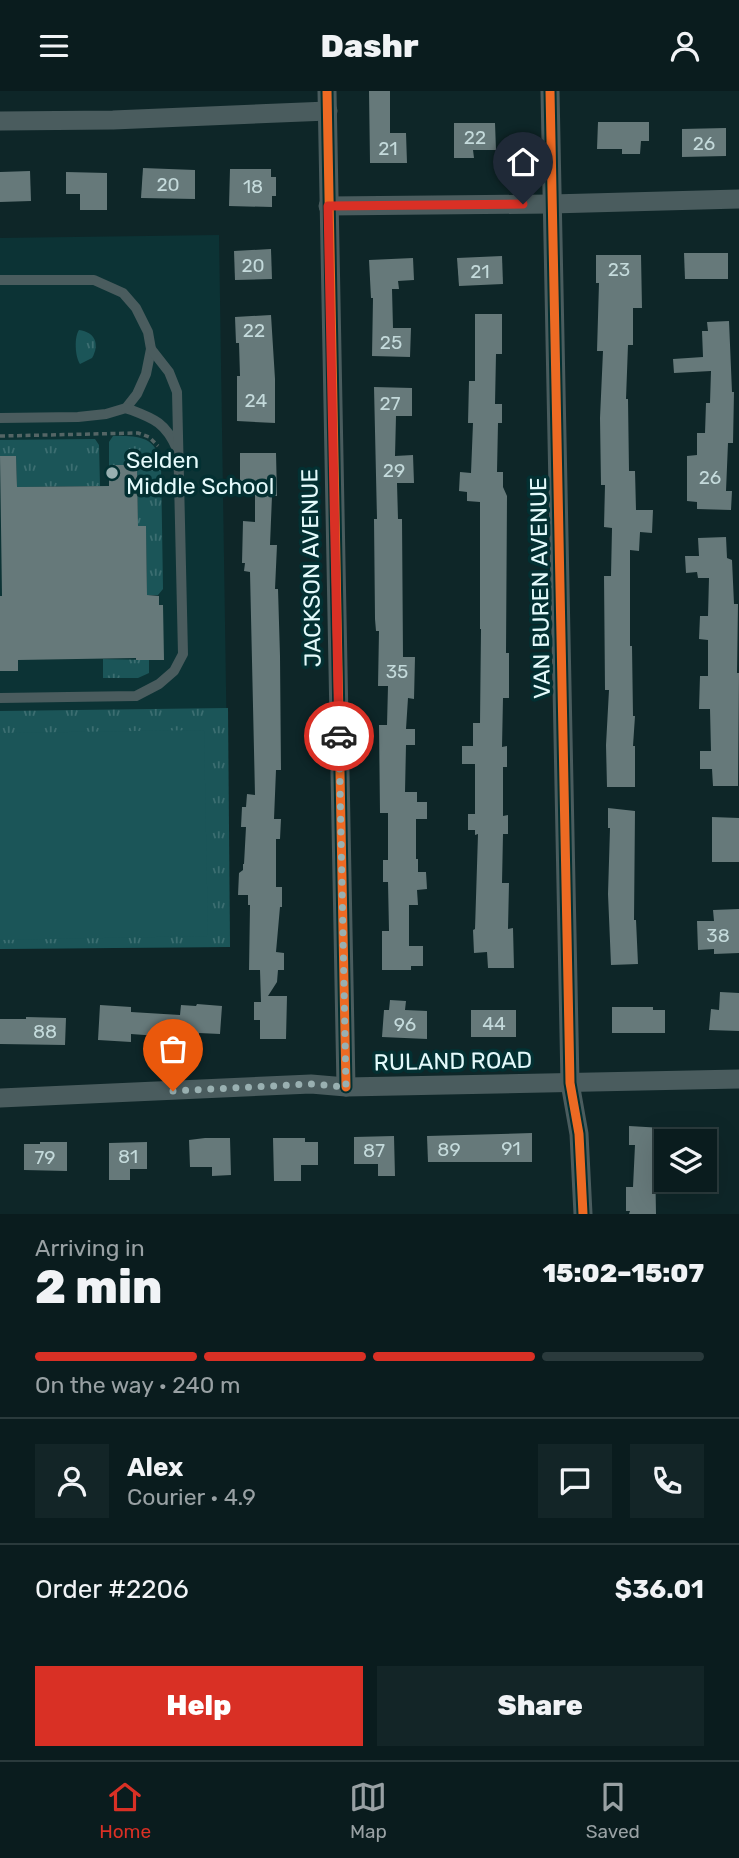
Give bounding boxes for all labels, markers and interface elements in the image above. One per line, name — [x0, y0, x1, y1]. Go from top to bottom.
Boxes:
icon: menu — [35, 27, 73, 65]
text: Dashr — [321, 27, 418, 65]
icon: person — [666, 27, 704, 65]
house number: 22 — [464, 126, 486, 149]
pin — [493, 132, 553, 204]
house number: 26 — [693, 132, 715, 155]
house number: 21 — [378, 137, 398, 160]
icon: home — [504, 143, 542, 181]
house number: 20 — [156, 173, 180, 196]
house number: 18 — [243, 175, 263, 198]
house number: 20 — [241, 254, 265, 277]
house number: 23 — [608, 258, 630, 281]
house number: 21 — [470, 260, 490, 283]
house number: 22 — [243, 319, 265, 342]
house number: 25 — [380, 331, 402, 354]
house number: 24 — [245, 389, 268, 412]
house number: 27 — [380, 392, 401, 415]
place label: Selden Middle School — [126, 446, 274, 500]
house number: 29 — [383, 459, 405, 482]
marker: Selden Middle School — [104, 465, 120, 481]
house number: 26 — [699, 466, 721, 489]
street label: JACKSON AVENUE — [295, 469, 327, 667]
street label: VAN BUREN AVENUE — [524, 477, 556, 699]
house number: 35 — [386, 660, 408, 683]
courier — [304, 701, 374, 771]
icon: car — [320, 717, 358, 755]
house number: 38 — [706, 924, 730, 947]
house number: 44 — [482, 1012, 506, 1035]
house number: 96 — [394, 1013, 416, 1036]
pin — [143, 1019, 203, 1091]
house number: 88 — [33, 1020, 57, 1043]
icon: bag — [154, 1030, 192, 1068]
street label: RULAND ROAD — [373, 1046, 533, 1076]
map controls — [654, 1129, 717, 1192]
button: layers — [654, 1129, 717, 1192]
house number: 91 — [501, 1137, 521, 1160]
house number: 89 — [437, 1138, 461, 1161]
house number: 87 — [363, 1139, 385, 1162]
house number: 81 — [118, 1145, 138, 1168]
house number: 79 — [34, 1146, 56, 1169]
text: Arriving in — [35, 1234, 145, 1262]
text: 15:02–15:07 — [542, 1258, 704, 1289]
text: 2 min — [35, 1260, 162, 1315]
text: On the way · 240 m — [35, 1371, 240, 1399]
button: person — [35, 1444, 109, 1518]
button: chat — [538, 1444, 612, 1518]
button: phone — [630, 1444, 704, 1518]
text: Alex — [127, 1452, 183, 1483]
text: Courier · 4.9 — [127, 1483, 256, 1511]
text: Order #2206 — [35, 1574, 189, 1605]
text: $36.01 — [615, 1574, 704, 1605]
button: Help — [35, 1666, 363, 1746]
button: Share — [377, 1666, 704, 1746]
tab: Home — [99, 1778, 151, 1843]
tab: Map — [349, 1778, 387, 1843]
tab: Saved — [586, 1778, 640, 1843]

